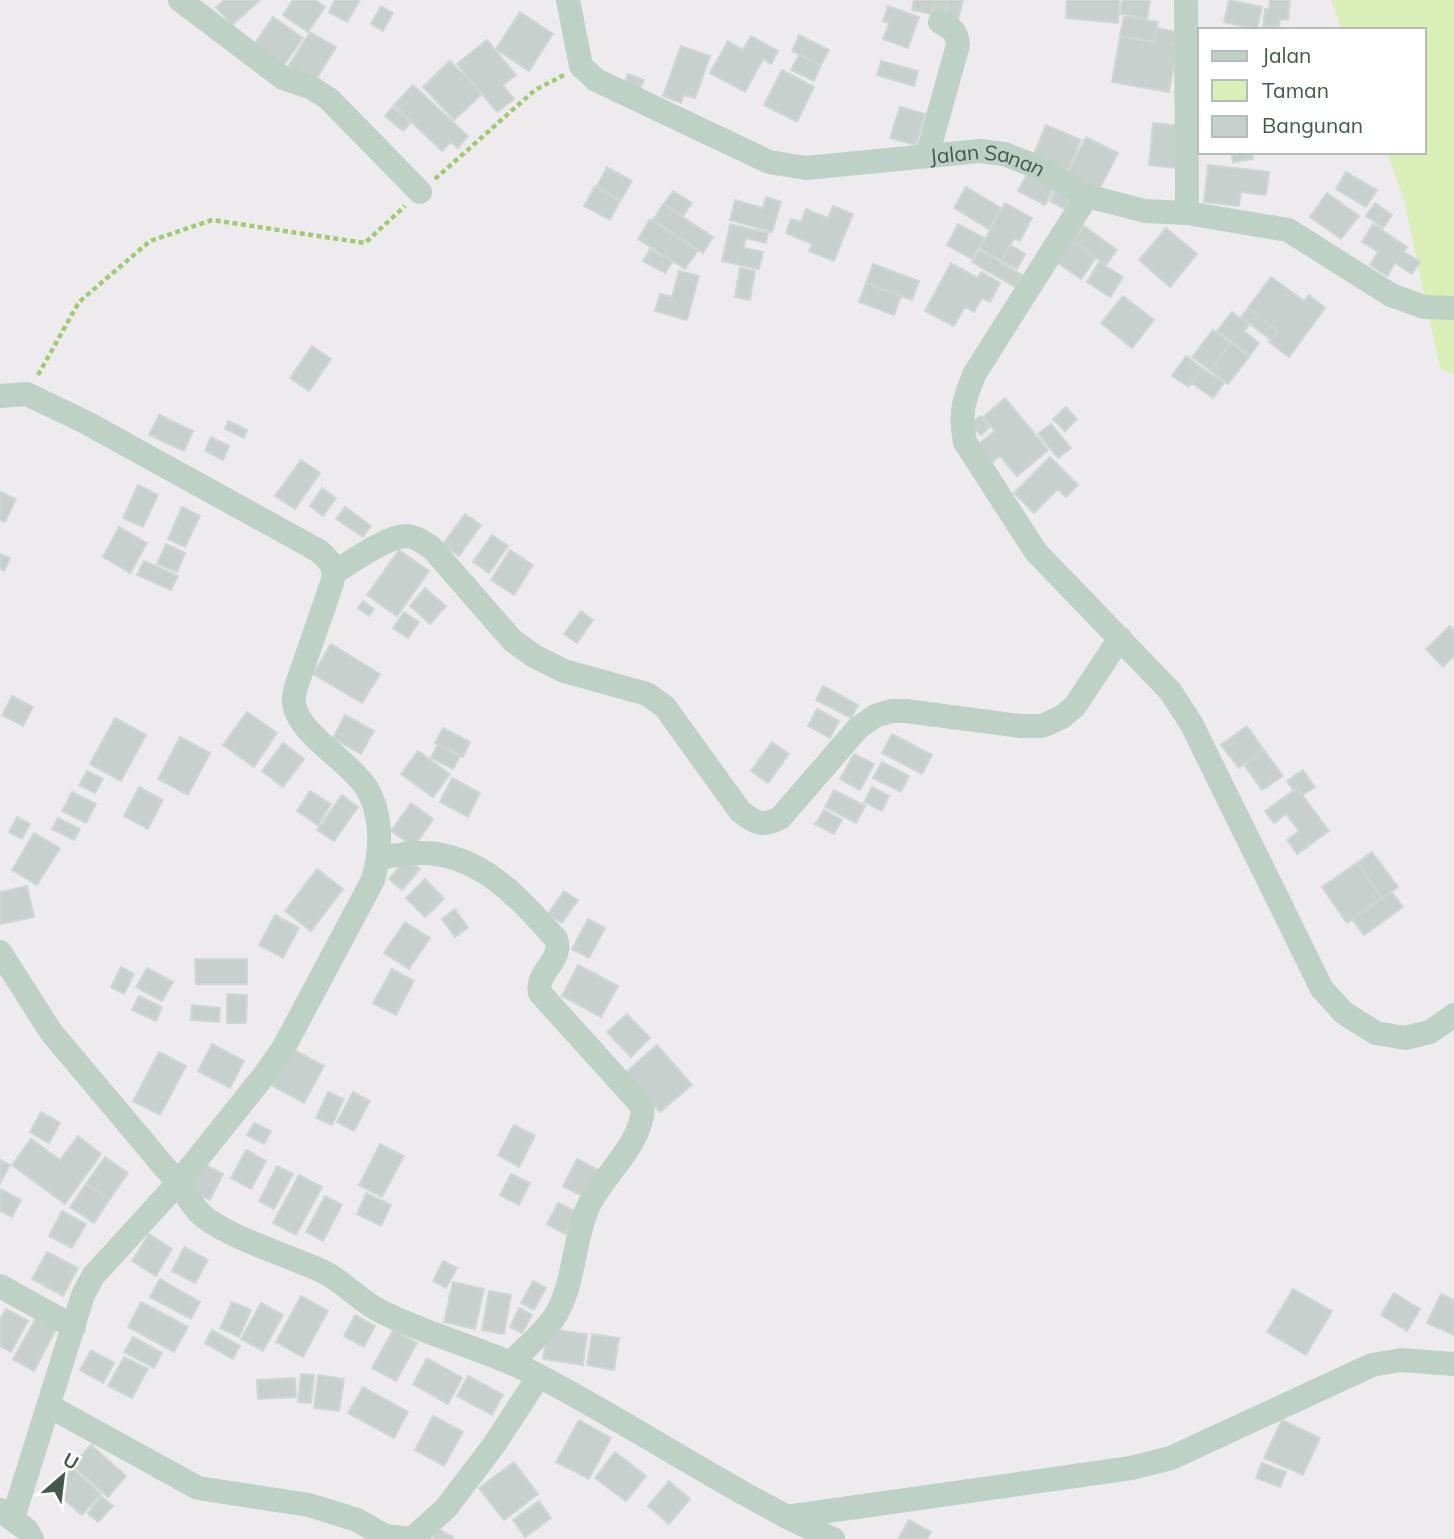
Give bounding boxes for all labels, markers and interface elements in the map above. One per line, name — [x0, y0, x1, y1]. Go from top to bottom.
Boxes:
legend — [1198, 28, 1426, 154]
text: Jalan — [1262, 42, 1311, 68]
text: Taman — [1262, 77, 1329, 103]
text: Bangunan — [1262, 112, 1363, 138]
street label: Jalan Sanan — [928, 138, 1050, 182]
north arrow — [28, 1441, 98, 1511]
text: U — [59, 1447, 83, 1475]

